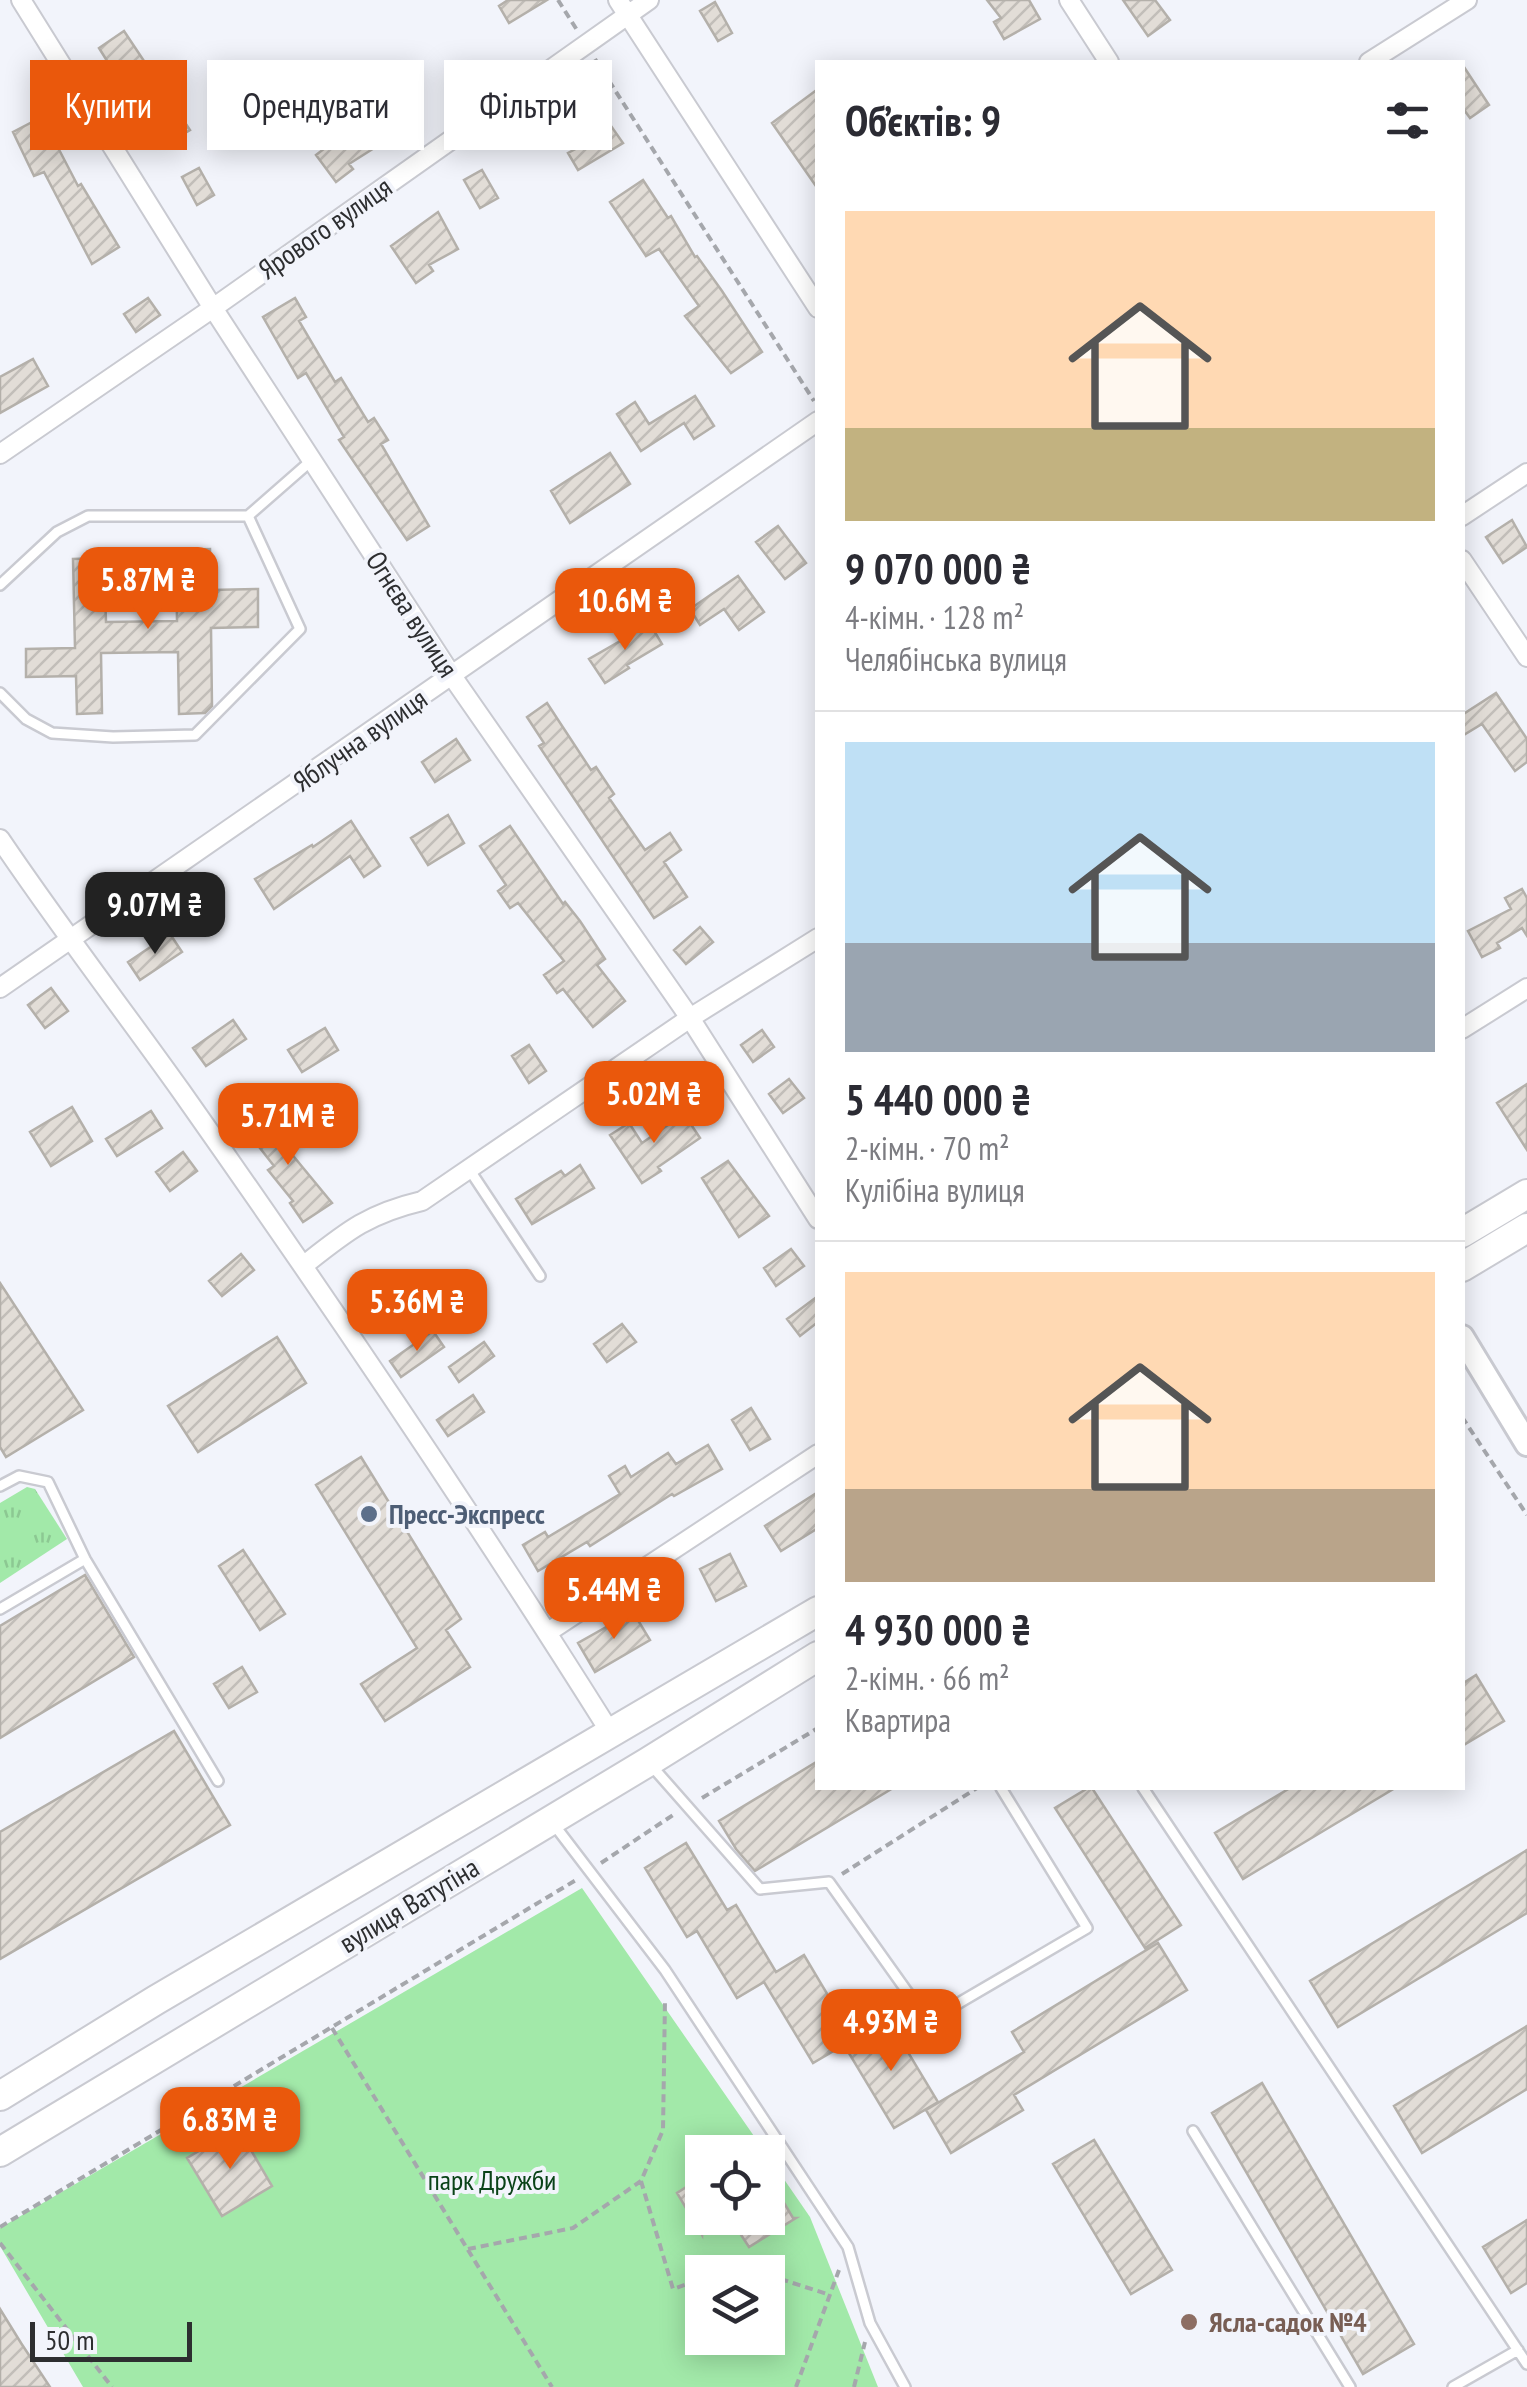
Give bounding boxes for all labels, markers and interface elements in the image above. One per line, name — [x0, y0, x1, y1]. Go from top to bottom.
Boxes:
chip: Купити — [30, 60, 187, 150]
chip: Орендувати — [207, 60, 424, 150]
chip: Фільтри — [444, 60, 612, 150]
text: Об’єктів: 9 — [845, 93, 1001, 148]
icon: filters — [1380, 93, 1435, 148]
street label: Ярового вулиця — [251, 168, 399, 287]
icon: home — [1050, 276, 1230, 456]
text: 9 070 000 ₴ — [845, 541, 1031, 596]
street label: Огнєва вулиця — [358, 544, 467, 684]
pin: 5.87M ₴ — [56, 547, 240, 632]
text: 5.87M ₴ — [100, 558, 196, 600]
pin: 10.6M ₴ — [533, 568, 717, 653]
text: 10.6M ₴ — [577, 579, 673, 621]
text: 4-кімн. · 128 m² — [845, 596, 1024, 638]
text: Челябінська вулиця — [845, 638, 1067, 680]
street label: Яблучна вулиця — [285, 680, 434, 799]
icon: home — [1050, 807, 1230, 987]
pin: 9.07M ₴ — [63, 872, 247, 957]
text: 9.07M ₴ — [107, 883, 203, 925]
pin: 5.02M ₴ — [562, 1061, 746, 1146]
text: 5.02M ₴ — [606, 1072, 702, 1114]
text: 5 440 000 ₴ — [845, 1072, 1031, 1127]
pin: 5.71M ₴ — [196, 1083, 380, 1168]
text: 5.71M ₴ — [240, 1094, 336, 1136]
text: 2-кімн. · 70 m² — [845, 1127, 1010, 1169]
text: Кулібіна вулиця — [845, 1169, 1025, 1211]
pin: 5.36M ₴ — [325, 1269, 509, 1354]
text: 5.36M ₴ — [369, 1280, 465, 1322]
icon: home — [1050, 1337, 1230, 1517]
place label: Пресс-Экспресс — [389, 1495, 545, 1532]
marker: Пресс-Экспресс — [358, 1503, 380, 1525]
pin: 5.44M ₴ — [522, 1557, 706, 1642]
text: 5.44M ₴ — [566, 1568, 662, 1610]
text: 4 930 000 ₴ — [845, 1602, 1031, 1657]
text: 2-кімн. · 66 m² — [845, 1657, 1010, 1699]
text: Квартира — [845, 1699, 951, 1741]
street label: вулиця Ватутіна — [332, 1848, 485, 1961]
pin: 4.93M ₴ — [799, 1989, 983, 2074]
text: 4.93M ₴ — [843, 2000, 939, 2042]
pin: 6.83M ₴ — [138, 2087, 322, 2172]
text: 6.83M ₴ — [182, 2098, 278, 2140]
map controls — [685, 2135, 785, 2355]
button: locate — [685, 2135, 785, 2235]
park label: парк Дружби — [428, 2161, 556, 2198]
button: layers — [685, 2255, 785, 2355]
place label: Ясла-садок №4 — [1209, 2303, 1367, 2340]
marker: Ясла-садок №4 — [1178, 2311, 1200, 2333]
scale bar — [30, 2317, 192, 2362]
text: 50 m — [45, 2321, 94, 2358]

